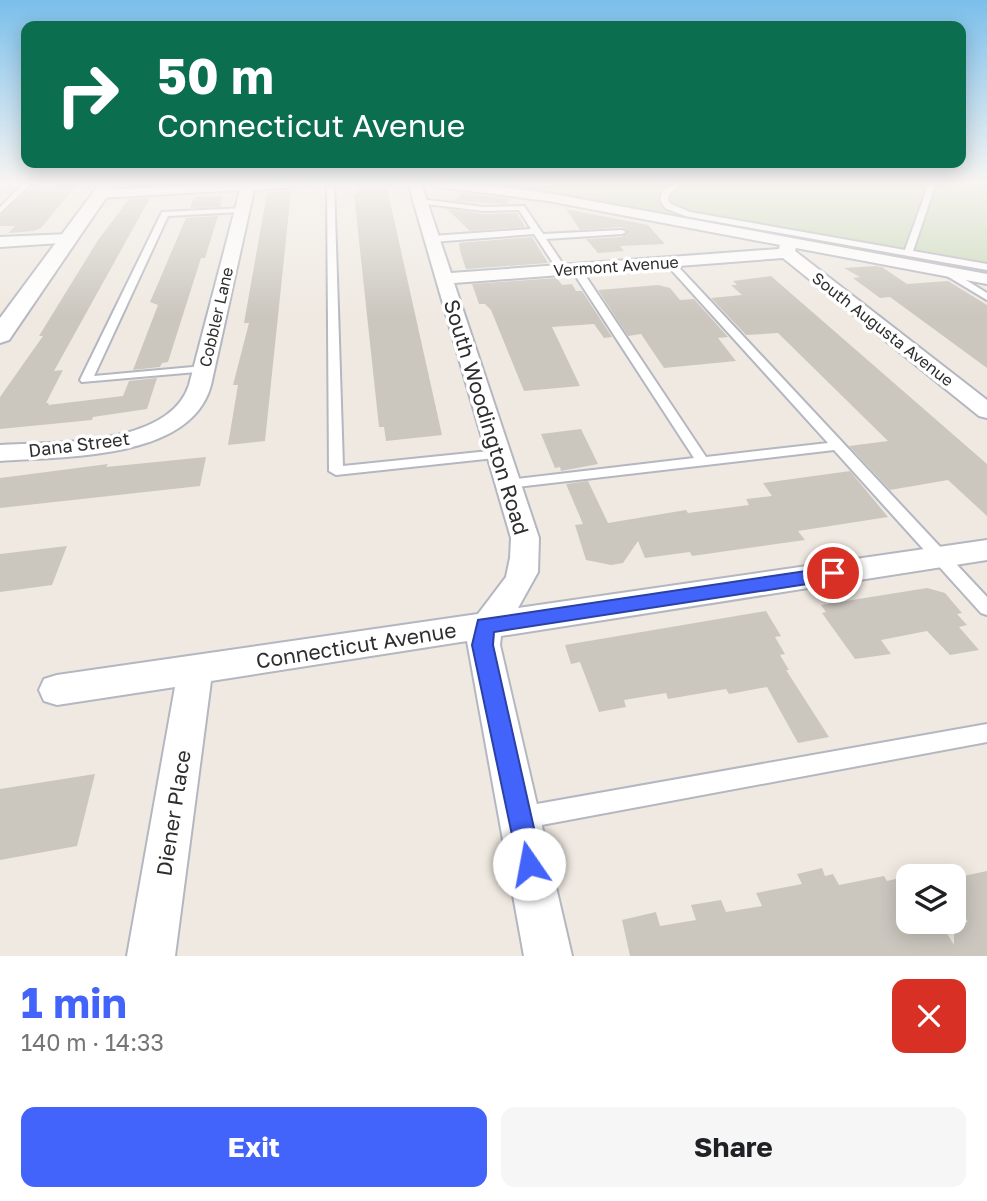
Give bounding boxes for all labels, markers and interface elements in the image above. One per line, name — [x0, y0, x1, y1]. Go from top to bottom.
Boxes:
text: 50 m — [157, 46, 274, 105]
icon: right — [42, 49, 133, 140]
text: Connecticut Avenue — [157, 106, 465, 144]
street label: Vermont Avenue — [553, 252, 679, 280]
street label: Cobbler Lane — [195, 265, 237, 369]
street label: South Augusta Avenue — [808, 268, 958, 390]
street label: South Woodington Road — [439, 296, 535, 538]
street label: Dana Street — [27, 427, 131, 461]
pin — [803, 543, 863, 603]
icon: arrive — [814, 554, 852, 592]
street label: Connecticut Avenue — [254, 616, 458, 674]
street label: Diener Place — [150, 748, 196, 878]
position arrow — [492, 827, 566, 901]
map controls — [896, 864, 966, 934]
button: layers — [896, 864, 966, 934]
text: 1 min — [21, 977, 127, 1027]
button: close — [892, 979, 966, 1053]
text: 140 m · 14:33 — [21, 1028, 164, 1056]
button: Exit — [21, 1107, 487, 1187]
button: Share — [501, 1107, 966, 1187]

